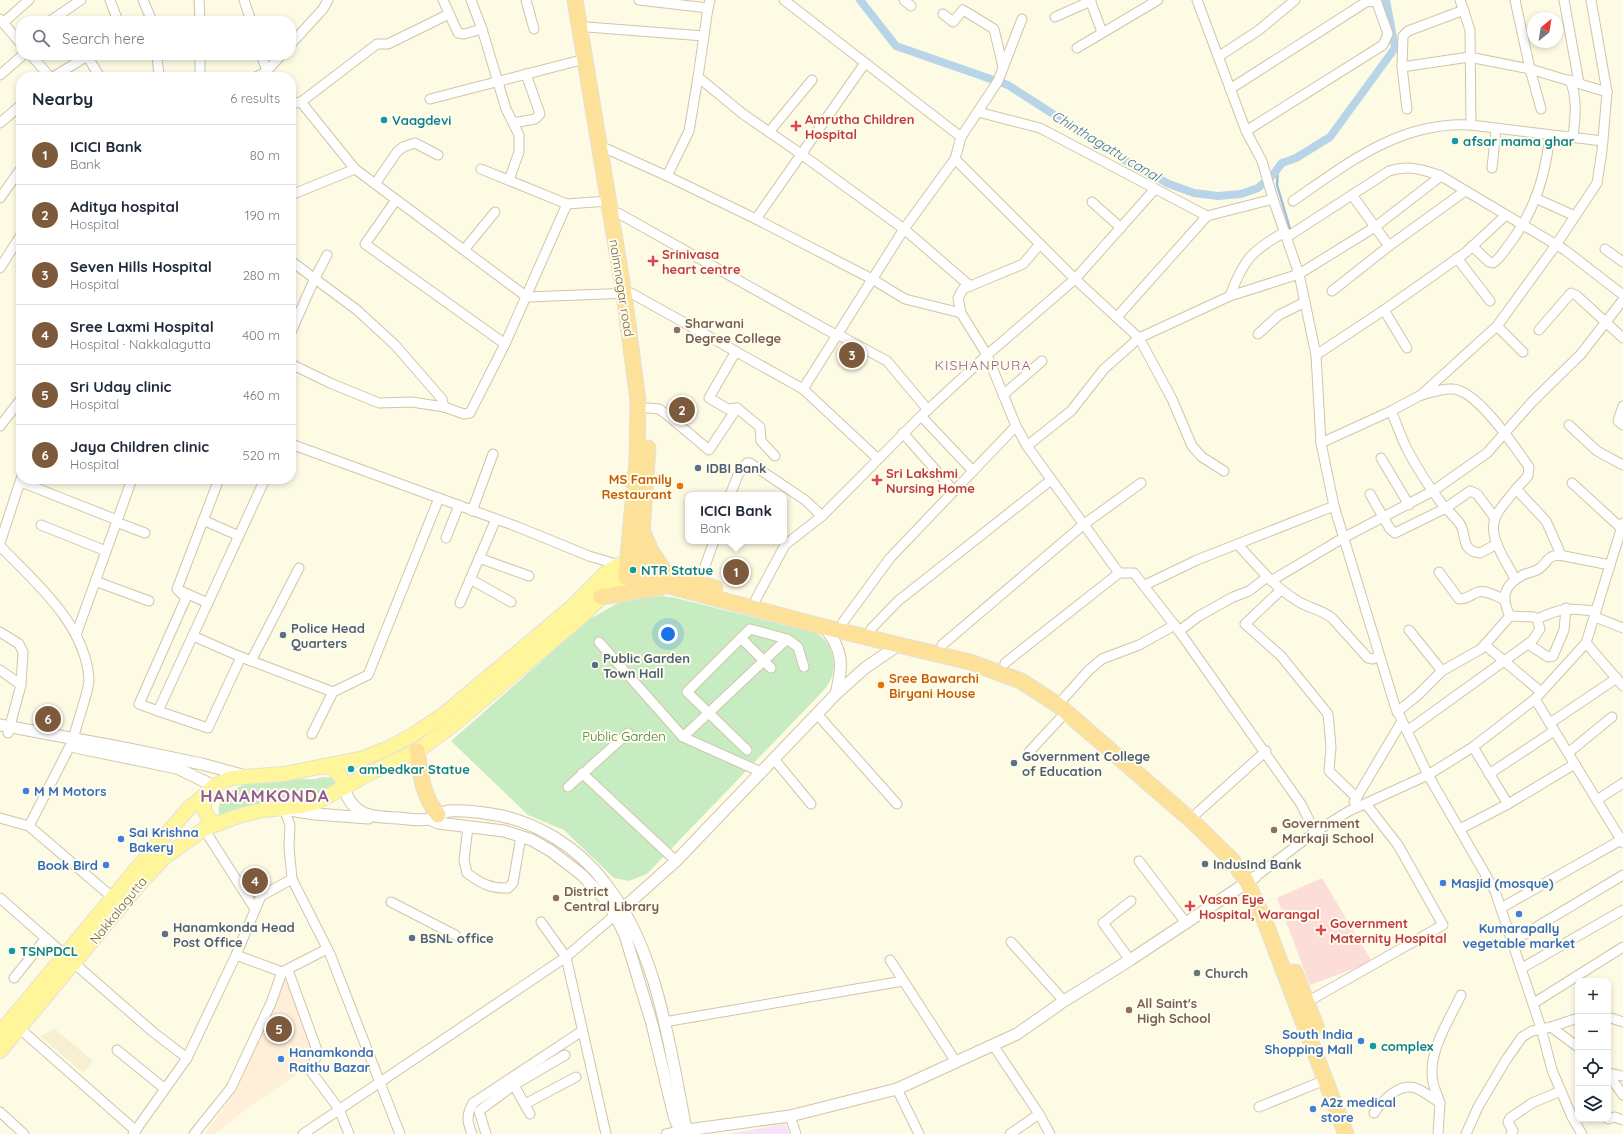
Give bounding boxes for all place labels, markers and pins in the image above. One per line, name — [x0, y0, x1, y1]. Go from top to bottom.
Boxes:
place label: Amrutha Children Hospital — [805, 111, 914, 142]
place label: Vaagdevi — [392, 112, 451, 128]
marker: Vaagdevi — [379, 115, 389, 125]
marker: Amrutha Children Hospital — [790, 120, 802, 132]
place label: afsar mama ghar — [1463, 133, 1575, 149]
marker: afsar mama ghar — [1450, 136, 1460, 146]
place label: Srinivasa heart centre — [662, 246, 741, 277]
marker: Srinivasa heart centre — [647, 255, 659, 267]
place label: Sharwani Degree College — [685, 315, 781, 346]
marker: Sharwani Degree College — [672, 325, 682, 335]
pin: 3 — [839, 340, 865, 370]
pin: 2 — [669, 395, 695, 425]
place label: IDBI Bank — [706, 460, 766, 476]
marker: IDBI Bank — [693, 463, 703, 473]
place label: Sri Lakshmi Nursing Home — [886, 465, 975, 496]
place label: MS Family Restaurant — [602, 471, 672, 502]
marker: Sri Lakshmi Nursing Home — [871, 474, 883, 486]
marker: MS Family Restaurant — [675, 481, 685, 491]
pin: 1 — [723, 557, 749, 587]
place label: NTR Statue — [641, 562, 713, 578]
marker: NTR Statue — [628, 565, 638, 575]
place label: Police Head Quarters — [291, 620, 365, 651]
marker: Police Head Quarters — [278, 630, 288, 640]
place label: Public Garden Town Hall — [603, 650, 690, 681]
marker: Public Garden Town Hall — [590, 660, 600, 670]
place label: Sree Bawarchi Biryani House — [889, 670, 979, 701]
marker: Sree Bawarchi Biryani House — [876, 680, 886, 690]
pin: 6 — [35, 704, 61, 734]
place label: Government College of Education — [1022, 748, 1151, 779]
marker: Government College of Education — [1009, 758, 1019, 768]
place label: ambedkar Statue — [359, 761, 470, 777]
marker: ambedkar Statue — [346, 764, 356, 774]
place label: M M Motors — [34, 783, 107, 799]
marker: M M Motors — [21, 786, 31, 796]
place label: Government Markaji School — [1282, 815, 1374, 846]
place label: Sai Krishna Bakery — [129, 824, 199, 855]
marker: Government Markaji School — [1269, 825, 1279, 835]
marker: Sai Krishna Bakery — [116, 834, 126, 844]
place label: IndusInd Bank — [1213, 856, 1302, 872]
place label: Book Bird — [37, 857, 98, 873]
marker: IndusInd Bank — [1200, 859, 1210, 869]
marker: Book Bird — [101, 860, 111, 870]
pin: 4 — [242, 866, 268, 896]
place label: Masjid (mosque) — [1451, 875, 1554, 891]
marker: Masjid (mosque) — [1438, 878, 1448, 888]
place label: District Central Library — [564, 883, 659, 914]
place label: Vasan Eye Hospital, Warangal — [1199, 891, 1320, 922]
marker: District Central Library — [551, 893, 561, 903]
marker: Vasan Eye Hospital, Warangal — [1184, 900, 1196, 912]
marker: Kumarapally vegetable market — [1514, 909, 1524, 919]
place label: Government Maternity Hospital — [1330, 915, 1447, 946]
place label: Hanamkonda Head Post Office — [173, 919, 295, 950]
place label: Kumarapally vegetable market — [1463, 920, 1575, 951]
marker: Government Maternity Hospital — [1315, 924, 1327, 936]
marker: Hanamkonda Head Post Office — [160, 929, 170, 939]
place label: BSNL office — [420, 930, 494, 946]
marker: BSNL office — [407, 933, 417, 943]
place label: TSNPDCL — [20, 943, 78, 959]
marker: TSNPDCL — [7, 946, 17, 956]
place label: Church — [1205, 965, 1248, 981]
marker: Church — [1192, 968, 1202, 978]
place label: All Saint's High School — [1137, 995, 1211, 1026]
marker: All Saint's High School — [1124, 1005, 1134, 1015]
pin: 5 — [266, 1014, 292, 1044]
place label: South India Shopping Mall — [1265, 1026, 1353, 1057]
marker: South India Shopping Mall — [1356, 1036, 1366, 1046]
place label: complex — [1381, 1038, 1434, 1054]
marker: complex — [1368, 1041, 1378, 1051]
place label: Hanamkonda Raithu Bazar — [289, 1044, 374, 1075]
marker: Hanamkonda Raithu Bazar — [276, 1054, 286, 1064]
place label: A2z medical store — [1321, 1094, 1396, 1125]
marker: A2z medical store — [1308, 1104, 1318, 1114]

